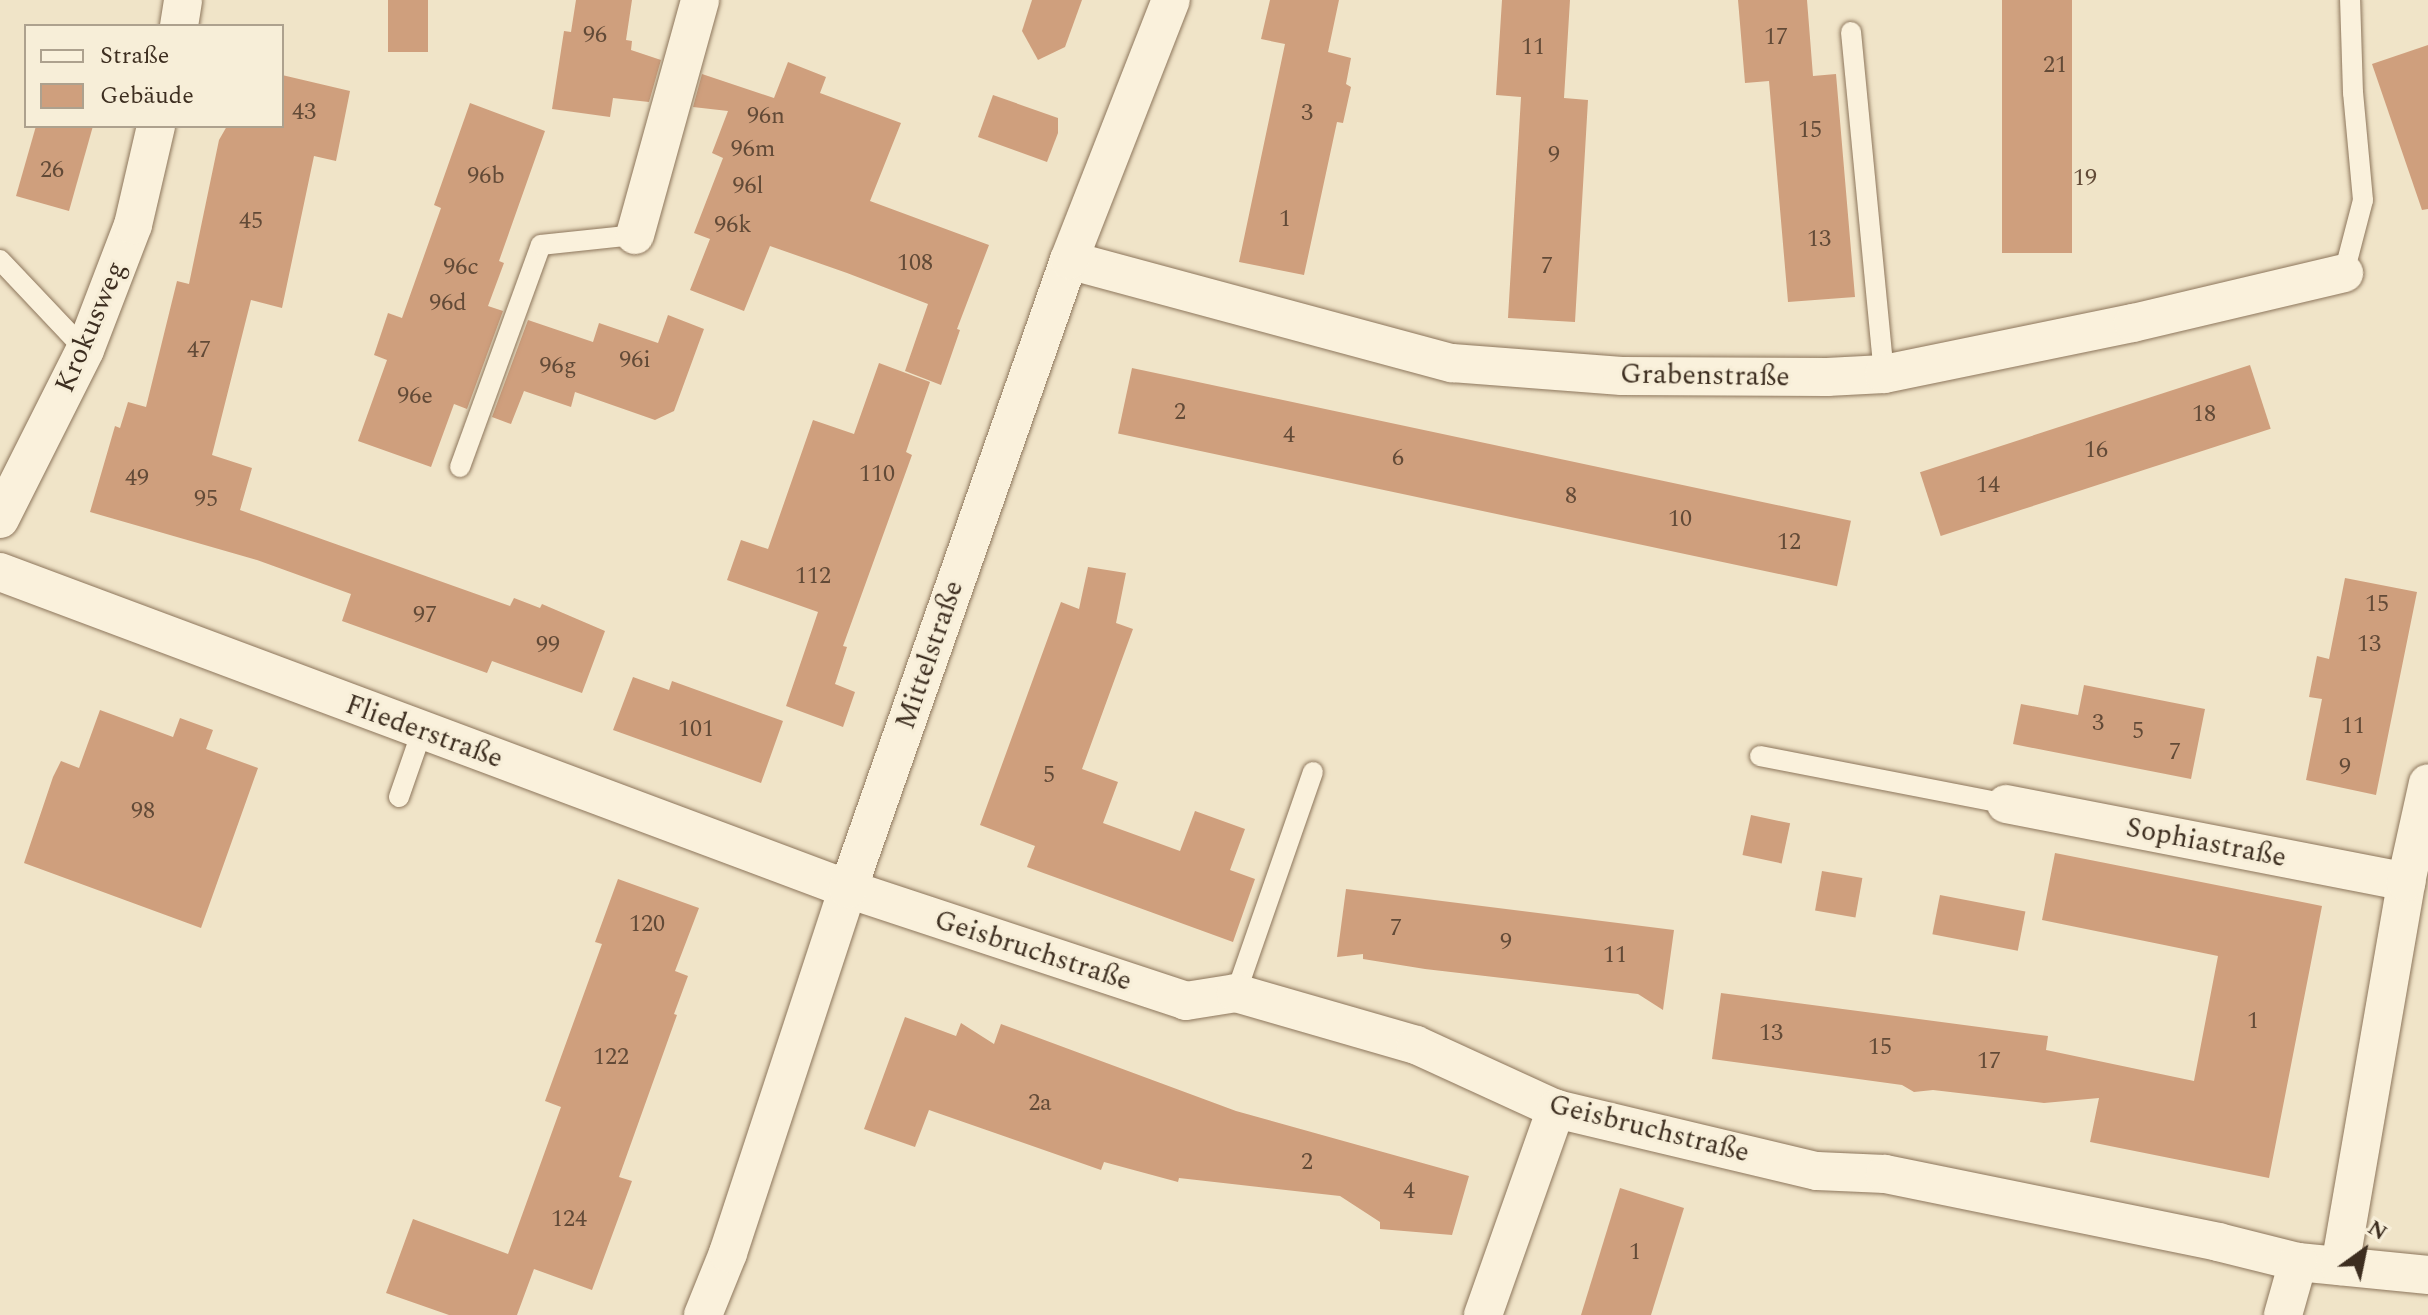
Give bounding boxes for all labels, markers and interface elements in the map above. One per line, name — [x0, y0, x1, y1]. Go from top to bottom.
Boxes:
house number: 96 — [583, 22, 607, 50]
legend — [24, 24, 284, 128]
house number: 17 — [1764, 24, 1788, 52]
house number: 11 — [1521, 34, 1545, 62]
text: Straße — [100, 38, 169, 74]
house number: 21 — [2043, 52, 2067, 80]
text: Gebäude — [100, 78, 194, 114]
house number: 43 — [292, 99, 316, 127]
house number: 3 — [1301, 100, 1313, 128]
house number: 96n — [747, 103, 785, 131]
house number: 15 — [1798, 117, 1822, 145]
house number: 96m — [731, 136, 775, 164]
house number: 9 — [1548, 142, 1560, 170]
house number: 26 — [40, 157, 64, 185]
house number: 96b — [467, 163, 505, 191]
house number: 19 — [2073, 165, 2097, 193]
house number: 96l — [732, 173, 764, 201]
house number: 1 — [1279, 206, 1291, 234]
house number: 45 — [239, 208, 263, 236]
house number: 96k — [714, 212, 752, 240]
house number: 13 — [1807, 226, 1831, 254]
house number: 108 — [897, 250, 933, 278]
house number: 7 — [1541, 253, 1553, 281]
house number: 96c — [443, 254, 479, 282]
street label: Krokusweg — [48, 256, 134, 398]
house number: 96d — [429, 290, 467, 318]
house number: 47 — [187, 337, 211, 365]
house number: 96i — [619, 347, 651, 375]
house number: 96g — [539, 353, 577, 381]
street label: Grabenstraße — [1620, 358, 1790, 394]
house number: 96e — [397, 383, 433, 411]
house number: 2 — [1174, 399, 1186, 427]
house number: 18 — [2192, 401, 2216, 429]
house number: 4 — [1283, 422, 1295, 450]
house number: 16 — [2084, 437, 2108, 465]
house number: 6 — [1392, 445, 1404, 473]
house number: 110 — [859, 461, 895, 489]
house number: 49 — [125, 465, 149, 493]
house number: 14 — [1976, 472, 2000, 500]
house number: 8 — [1565, 483, 1577, 511]
house number: 95 — [194, 486, 218, 514]
house number: 10 — [1668, 506, 1692, 534]
house number: 12 — [1777, 529, 1801, 557]
house number: 112 — [795, 563, 831, 591]
street label: Mittelstraße — [889, 576, 971, 734]
house number: 15 — [2365, 591, 2389, 619]
house number: 97 — [413, 602, 437, 630]
house number: 13 — [2357, 631, 2381, 659]
house number: 99 — [536, 632, 560, 660]
street label: Fliederstraße — [341, 688, 507, 776]
house number: 3 — [2092, 710, 2104, 738]
house number: 11 — [2341, 713, 2365, 741]
house number: 101 — [678, 716, 714, 744]
house number: 5 — [2132, 718, 2144, 746]
house number: 7 — [2169, 739, 2181, 767]
house number: 9 — [2339, 754, 2351, 782]
house number: 5 — [1043, 762, 1055, 790]
house number: 98 — [131, 798, 155, 826]
street label: Sophiastraße — [2123, 811, 2289, 875]
street label: Geisbruchstraße — [930, 903, 1136, 999]
house number: 120 — [629, 911, 665, 939]
house number: 7 — [1390, 915, 1402, 943]
house number: 9 — [1500, 929, 1512, 957]
house number: 11 — [1603, 942, 1627, 970]
house number: 1 — [2247, 1008, 2259, 1036]
house number: 13 — [1759, 1020, 1783, 1048]
house number: 15 — [1868, 1034, 1892, 1062]
house number: 122 — [593, 1044, 629, 1072]
house number: 17 — [1977, 1048, 2001, 1076]
street label: Geisbruchstraße — [1545, 1088, 1753, 1170]
house number: 2a — [1028, 1090, 1052, 1118]
house number: 2 — [1301, 1149, 1313, 1177]
house number: 4 — [1403, 1178, 1415, 1206]
house number: 124 — [551, 1206, 587, 1234]
north arrow — [2324, 1211, 2404, 1291]
text: N — [2361, 1212, 2394, 1249]
house number: 1 — [1629, 1239, 1641, 1267]

